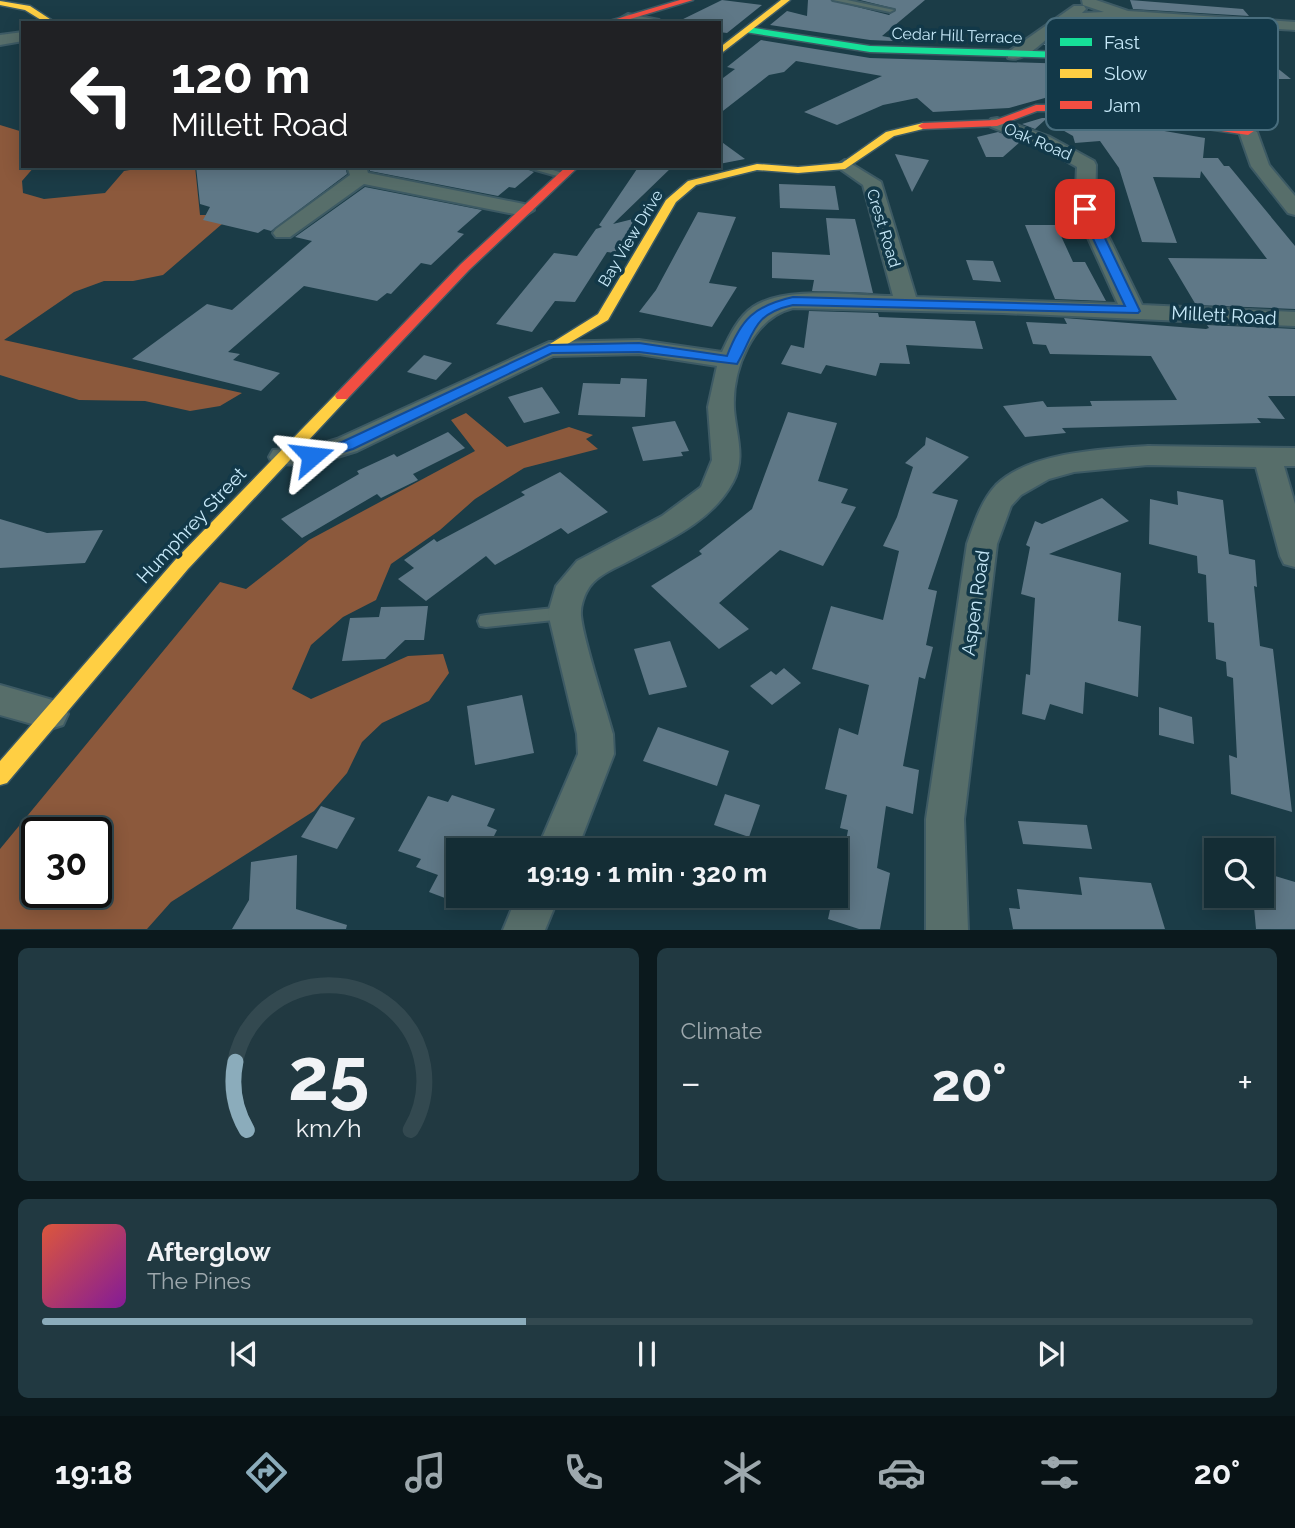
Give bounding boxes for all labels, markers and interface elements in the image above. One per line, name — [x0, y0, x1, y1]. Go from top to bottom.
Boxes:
legend — [1046, 18, 1278, 130]
street label: Cedar Hill Terrace — [891, 24, 1023, 47]
text: Fast — [1104, 31, 1140, 53]
text: 120 m — [171, 47, 310, 104]
icon: left — [56, 49, 147, 140]
text: Slow — [1104, 62, 1148, 84]
text: Jam — [1104, 94, 1141, 116]
text: Millett Road — [171, 106, 348, 143]
street label: Oak Road — [1001, 119, 1075, 164]
pin — [1055, 179, 1115, 239]
street label: Bay View Drive — [594, 187, 667, 290]
street label: Crest Road — [863, 187, 905, 270]
icon: arrive — [1066, 190, 1104, 228]
street label: Millett Road — [1171, 301, 1277, 329]
position arrow — [275, 419, 349, 493]
street label: Humphrey Street — [132, 462, 251, 587]
street label: Aspen Road — [957, 549, 993, 657]
speed limit sign: 30 — [21, 817, 112, 908]
map controls — [1204, 838, 1274, 908]
button: search — [1204, 838, 1274, 908]
text: 19:19 · 1 min · 320 m — [527, 858, 767, 888]
text: Climate — [681, 1017, 762, 1044]
text: 25 — [288, 1033, 369, 1118]
text: 20° — [931, 1052, 1007, 1113]
text: − — [681, 1060, 701, 1105]
text: + — [1237, 1060, 1253, 1105]
text: km/h — [295, 1113, 361, 1143]
text: Afterglow — [147, 1237, 271, 1267]
text: The Pines — [147, 1267, 251, 1294]
icon: previous — [225, 1335, 263, 1373]
icon: pause — [628, 1335, 666, 1373]
icon: next — [1032, 1335, 1070, 1373]
icon: directions — [242, 1448, 291, 1497]
icon: music — [401, 1448, 450, 1497]
icon: phone — [559, 1448, 608, 1497]
icon: climate — [718, 1448, 767, 1497]
icon: car — [877, 1448, 926, 1497]
icon: filters — [1035, 1448, 1084, 1497]
text: 19:18 — [55, 1454, 133, 1491]
text: 20° — [1194, 1454, 1240, 1491]

